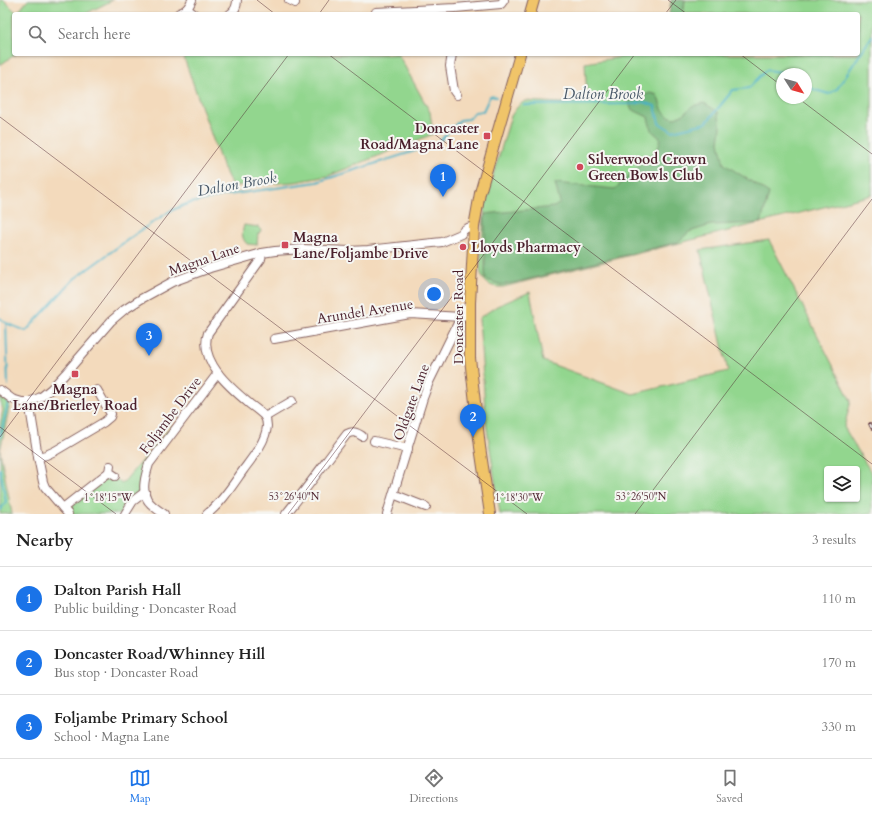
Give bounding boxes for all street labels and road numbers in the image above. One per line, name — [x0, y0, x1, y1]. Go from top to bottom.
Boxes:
street label: Magna Lane — [166, 238, 242, 280]
street label: Doncaster Road — [449, 269, 468, 364]
street label: Arundel Avenue — [316, 295, 415, 328]
street label: Oldgate Lane — [389, 361, 434, 443]
street label: Foljambe Drive — [135, 373, 206, 458]

